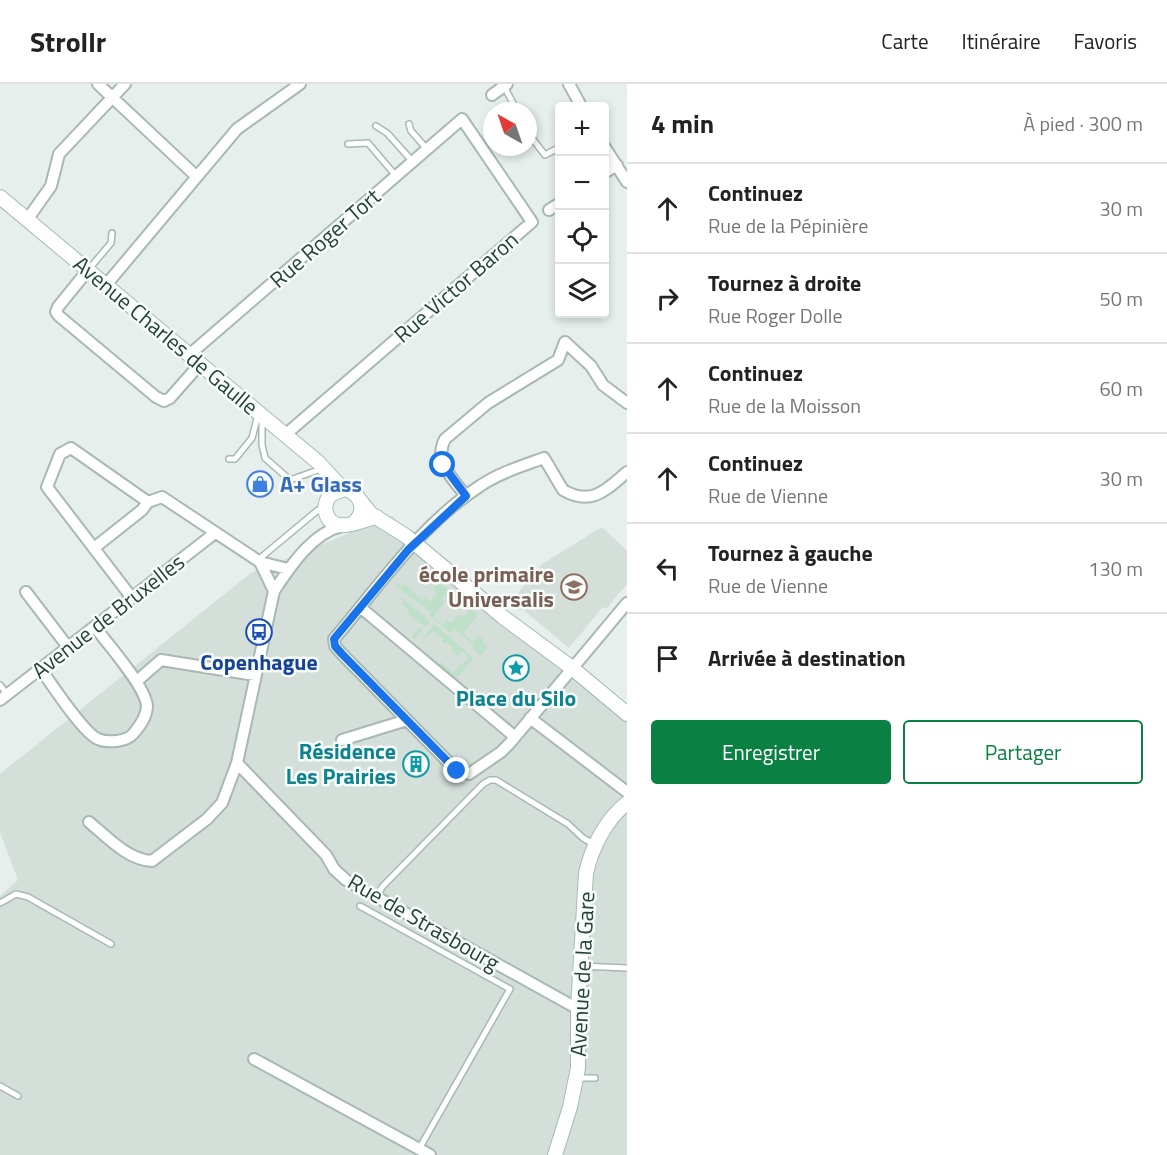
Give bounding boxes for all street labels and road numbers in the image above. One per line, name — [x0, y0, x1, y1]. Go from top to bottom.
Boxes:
street label: Rue Roger Tort — [262, 180, 388, 296]
street label: Rue Victor Baron — [386, 223, 526, 351]
street label: Avenue Charles de Gaulle — [66, 247, 266, 423]
street label: Avenue de Bruxelles — [24, 545, 192, 687]
street label: Rue de Strasbourg — [342, 865, 506, 979]
street label: Avenue de la Gare — [561, 891, 603, 1057]

